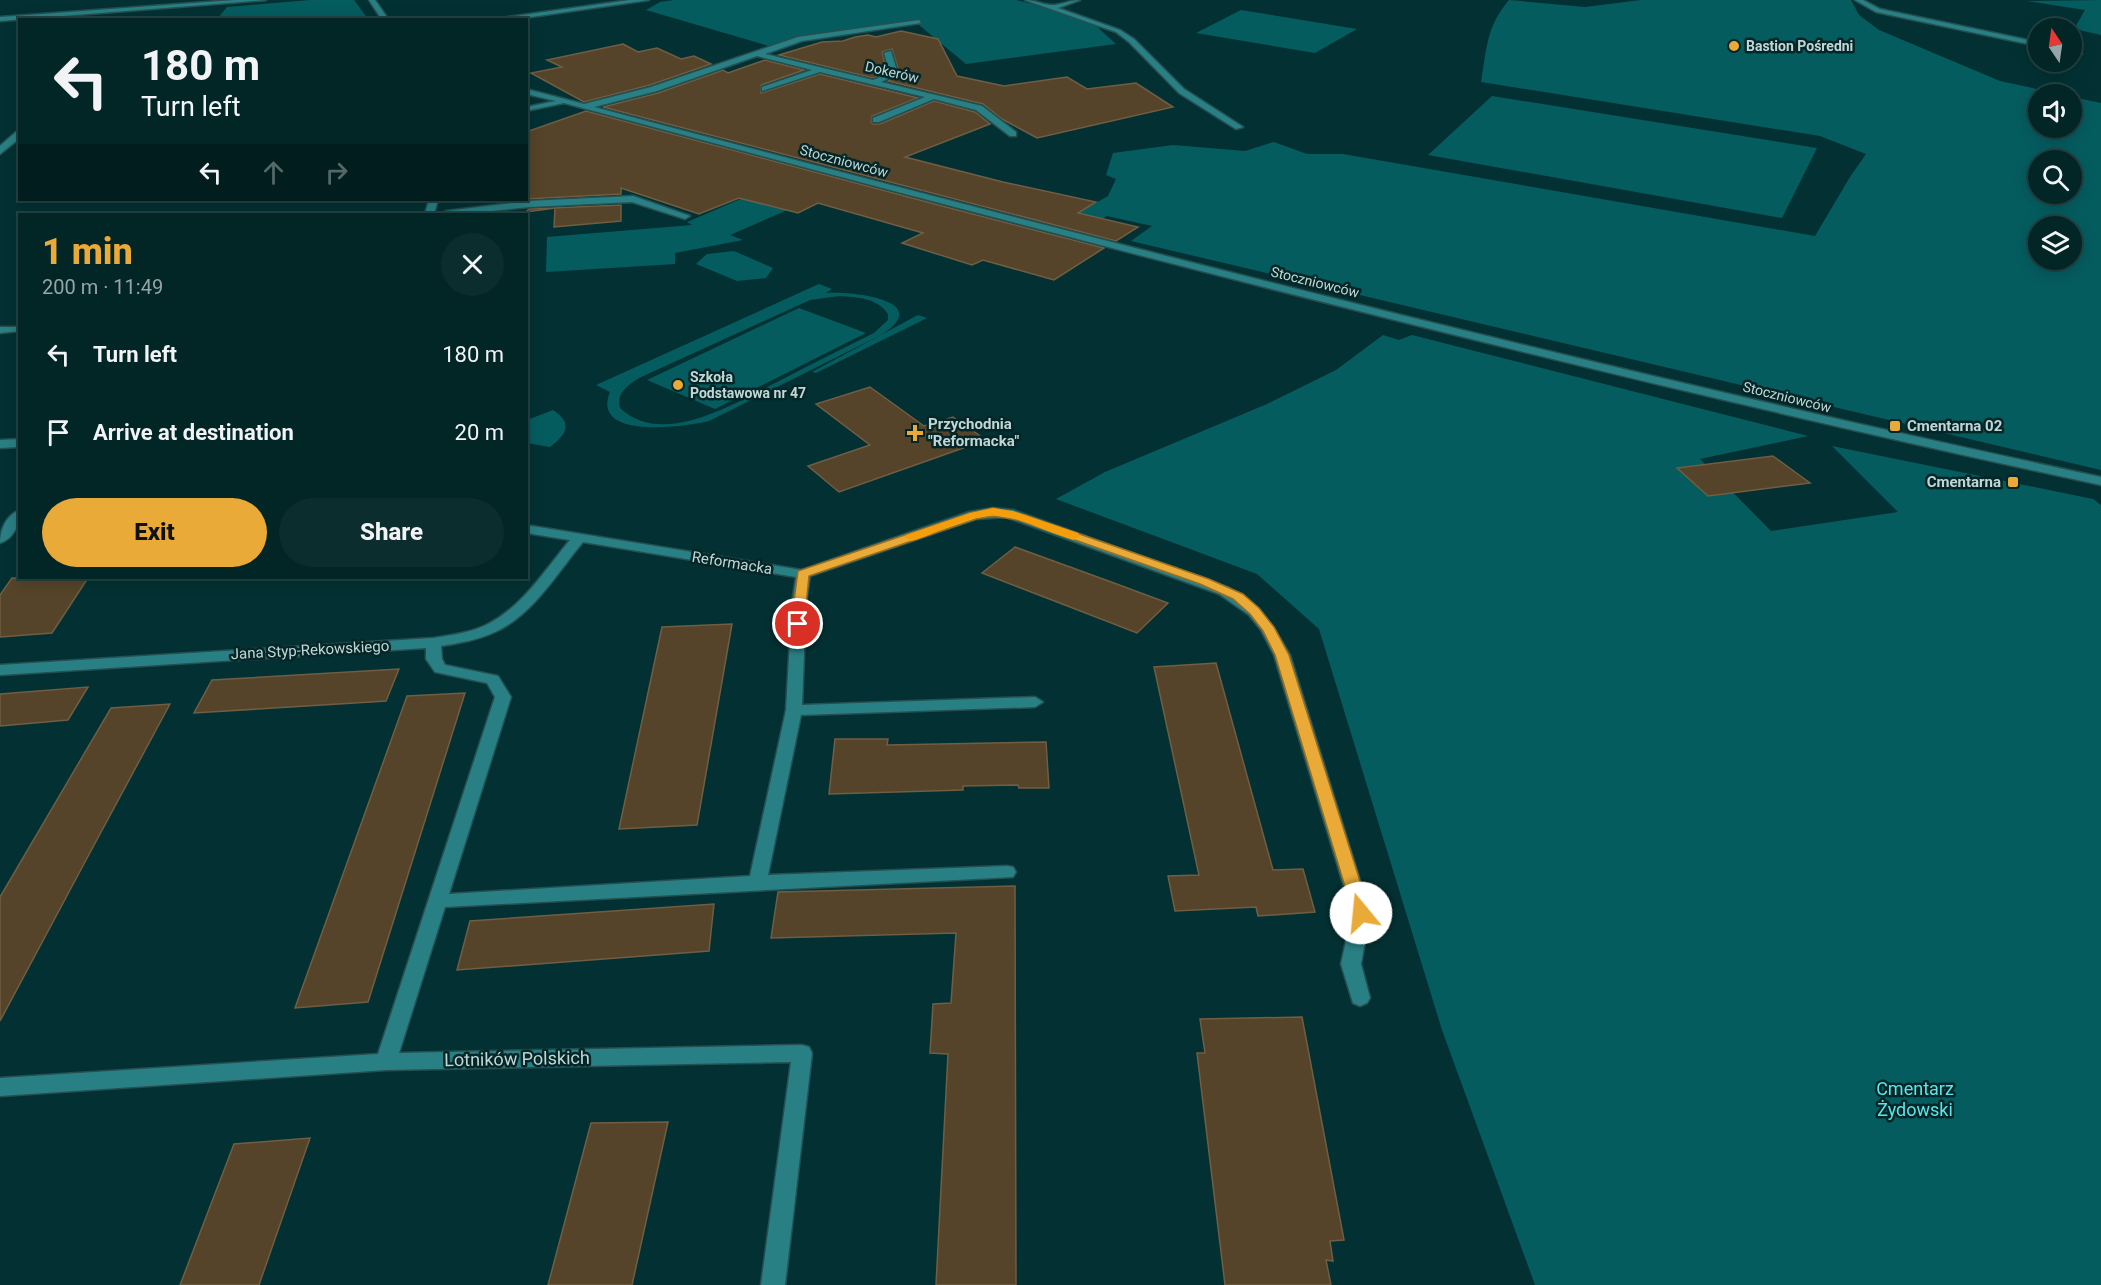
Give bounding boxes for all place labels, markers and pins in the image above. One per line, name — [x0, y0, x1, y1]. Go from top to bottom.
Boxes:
place label: Bastion Pośredni — [1746, 38, 1853, 54]
marker: Bastion Pośredni — [1727, 39, 1741, 53]
place label: Szkoła Podstawowa nr 47 — [690, 369, 806, 401]
marker: Szkoła Podstawowa nr 47 — [671, 378, 685, 392]
place label: Przychodnia "Reformacka" — [928, 415, 1019, 450]
place label: Cmentarna 02 — [1907, 417, 2003, 435]
marker: Cmentarna 02 — [1888, 419, 1902, 433]
marker: Przychodnia "Reformacka" — [906, 424, 924, 442]
place label: Cmentarna — [1927, 473, 2001, 491]
marker: Cmentarna — [2006, 475, 2020, 489]
pin — [772, 598, 823, 649]

